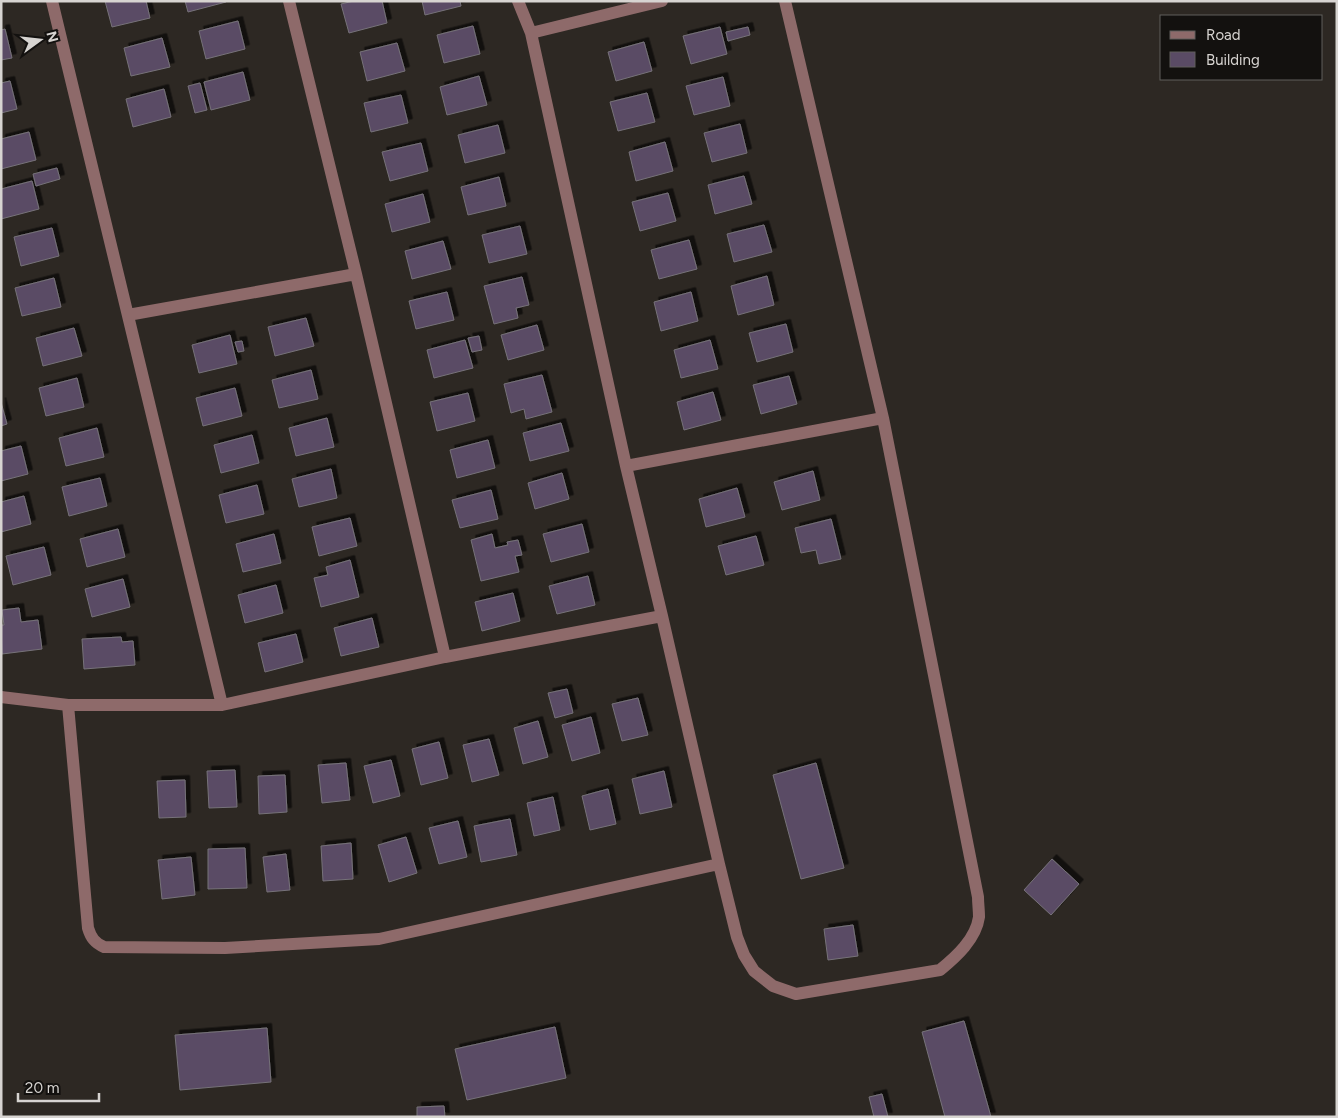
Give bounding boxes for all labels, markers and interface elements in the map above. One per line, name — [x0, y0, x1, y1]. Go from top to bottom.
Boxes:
north arrow — [15, 15, 65, 65]
legend — [1160, 15, 1323, 80]
text: Road — [1206, 26, 1241, 44]
text: N — [42, 29, 62, 44]
text: Building — [1206, 51, 1260, 69]
scale bar — [18, 1070, 99, 1102]
text: 20 m — [25, 1079, 59, 1097]

